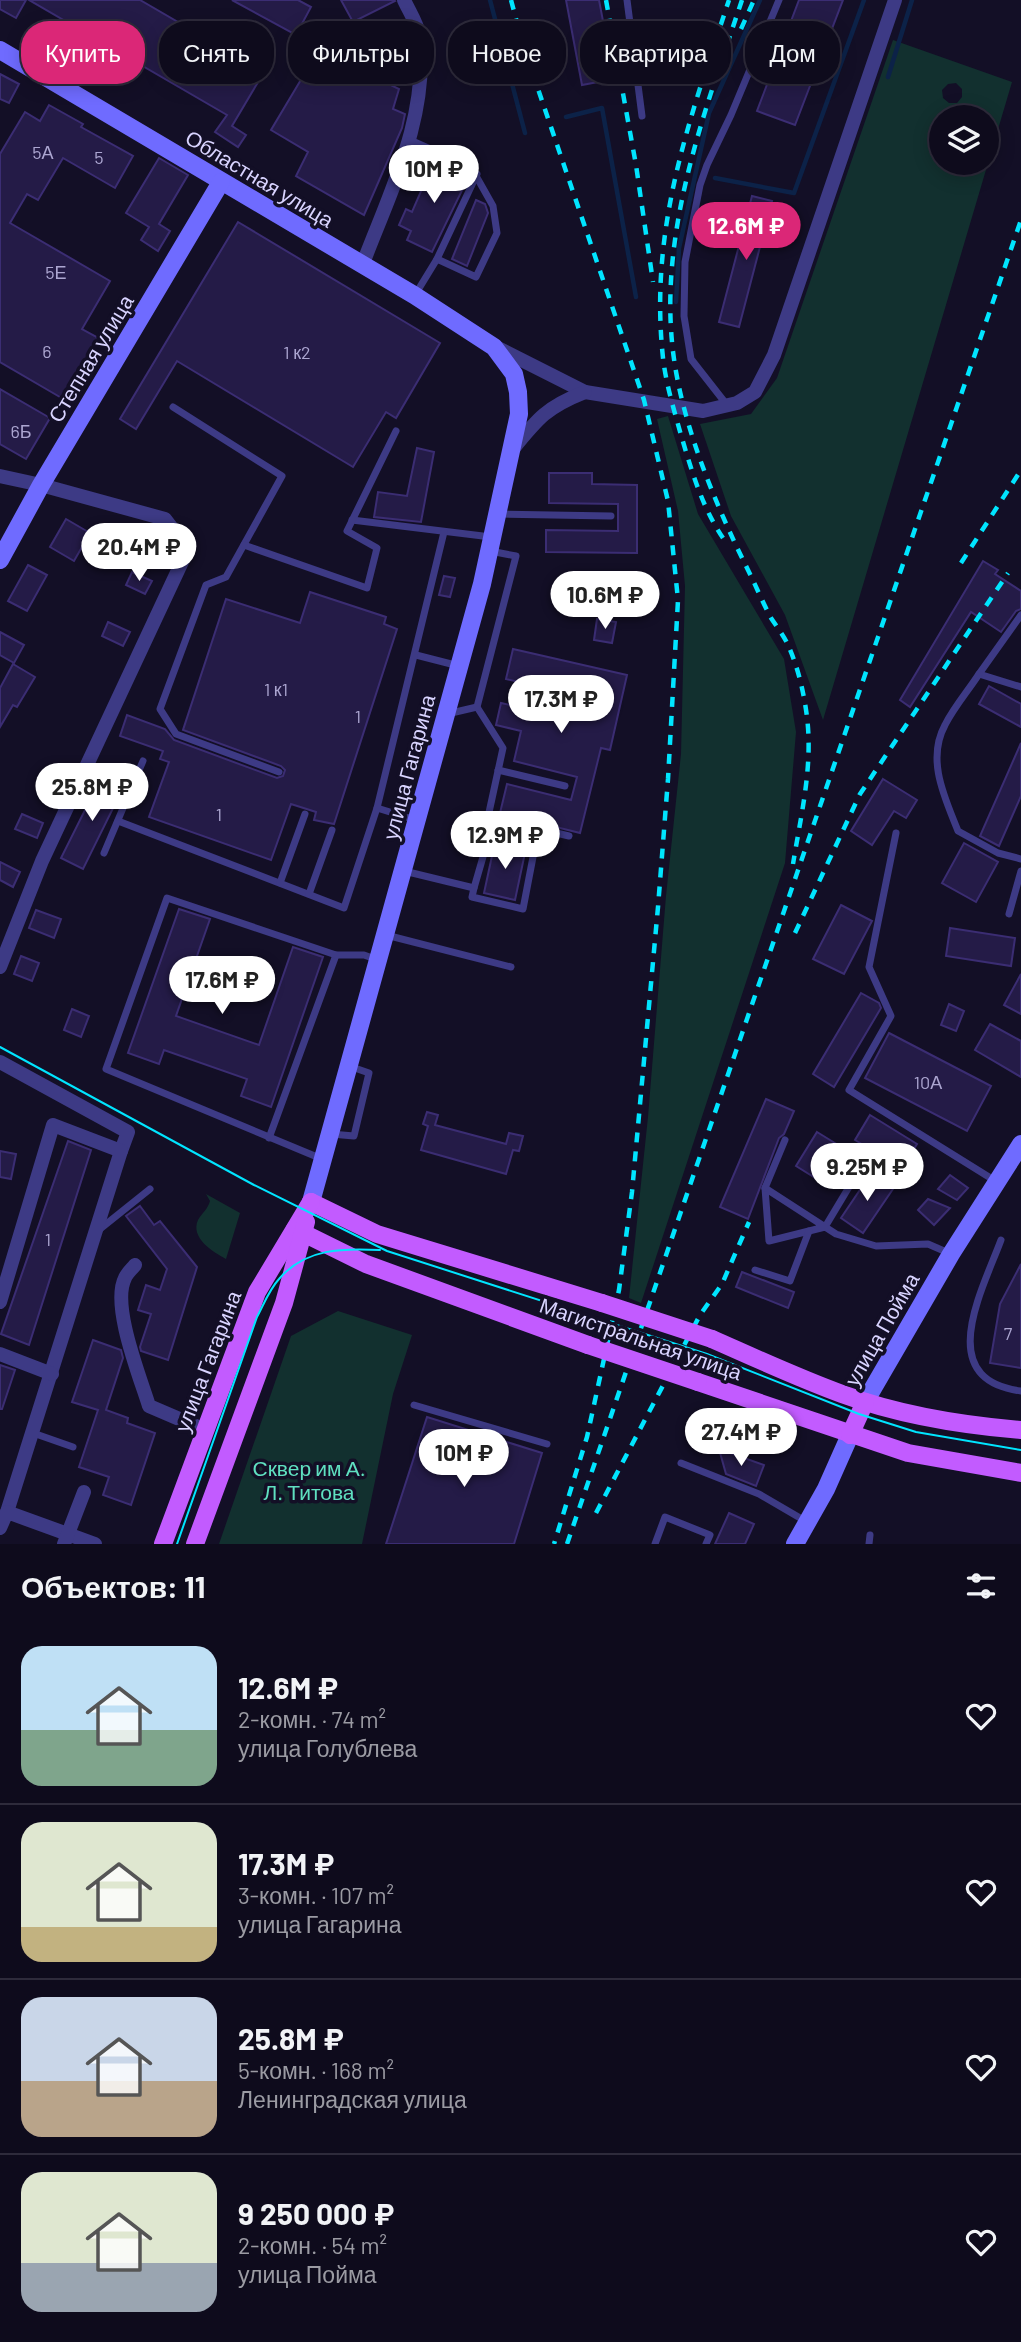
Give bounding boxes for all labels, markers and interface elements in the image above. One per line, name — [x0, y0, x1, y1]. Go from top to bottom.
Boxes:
chip: Купить — [21, 21, 145, 84]
chip: Снять — [159, 21, 274, 84]
chip: Фильтры — [288, 21, 434, 84]
chip: Новое — [448, 21, 566, 84]
chip: Квартира — [580, 21, 731, 84]
chip: Дом — [745, 21, 840, 84]
map controls — [929, 105, 999, 175]
button: layers — [929, 105, 999, 175]
street label: Областная улица — [182, 124, 339, 232]
house number: 5А — [32, 141, 54, 163]
house number: 5 — [94, 146, 104, 168]
pin: 10M ₽ — [385, 146, 483, 205]
text: 10M ₽ — [405, 154, 463, 182]
pin: 12.6M ₽ — [681, 202, 811, 262]
text: 12.6M ₽ — [708, 211, 784, 239]
house number: 5Е — [45, 261, 67, 283]
street label: Степная улица — [42, 290, 138, 426]
house number: 6 — [42, 340, 52, 362]
house number: 1 к2 — [283, 341, 311, 363]
house number: 6Б — [10, 420, 32, 442]
pin: 20.4M ₽ — [74, 524, 204, 583]
text: 20.4M ₽ — [97, 532, 181, 560]
pin: 10.6M ₽ — [540, 572, 670, 631]
text: 10.6M ₽ — [567, 580, 643, 608]
pin: 17.3M ₽ — [496, 676, 626, 735]
house number: 1 к1 — [264, 678, 288, 700]
text: 17.3M ₽ — [524, 684, 598, 712]
street label: улица Гагарина — [377, 691, 439, 842]
house number: 1 — [355, 705, 361, 727]
pin: 25.8M ₽ — [27, 764, 157, 823]
text: 25.8M ₽ — [51, 772, 133, 800]
house number: 1 — [216, 803, 222, 825]
pin: 12.9M ₽ — [440, 812, 570, 871]
text: 12.9M ₽ — [467, 820, 543, 848]
pin: 17.6M ₽ — [157, 956, 287, 1016]
text: 17.6M ₽ — [185, 965, 259, 993]
house number: 10А — [914, 1071, 942, 1093]
pin: 9.25M ₽ — [802, 1144, 932, 1203]
text: 9.25M ₽ — [827, 1152, 907, 1180]
house number: 1 — [45, 1228, 51, 1250]
street label: улица Пойма — [839, 1268, 924, 1390]
street label: улица Гагарина — [169, 1287, 246, 1435]
street label: Магистральная улица — [537, 1292, 746, 1384]
house number: 7 — [1004, 1322, 1013, 1344]
pin: 27.4M ₽ — [676, 1408, 806, 1468]
text: 27.4M ₽ — [701, 1417, 781, 1445]
pin: 10M ₽ — [415, 1430, 513, 1489]
text: 10M ₽ — [435, 1438, 493, 1466]
park label: Сквер им А. Л. Титова — [252, 1455, 366, 1504]
icon: filters — [962, 1567, 1000, 1605]
text: Объектов: 11 — [21, 1568, 205, 1604]
text: 12.6M ₽ — [238, 1669, 338, 1705]
icon: home — [77, 1674, 161, 1758]
icon: heart — [962, 1697, 1000, 1735]
text: 2-комн. · 74 m² — [238, 1705, 386, 1733]
text: улица Голублева — [238, 1734, 417, 1762]
text: 17.3M ₽ — [238, 1845, 334, 1881]
icon: home — [77, 1850, 161, 1934]
icon: heart — [962, 1873, 1000, 1911]
text: 3-комн. · 107 m² — [238, 1881, 394, 1909]
text: улица Гагарина — [238, 1910, 402, 1938]
text: 25.8M ₽ — [238, 2020, 344, 2056]
icon: home — [77, 2025, 161, 2109]
icon: heart — [962, 2048, 1000, 2086]
text: 5-комн. · 168 m² — [238, 2056, 394, 2084]
text: Ленинградская улица — [238, 2085, 467, 2113]
text: 9 250 000 ₽ — [238, 2195, 394, 2231]
icon: home — [77, 2200, 161, 2284]
icon: heart — [962, 2223, 1000, 2261]
text: 2-комн. · 54 m² — [238, 2231, 387, 2259]
text: улица Пойма — [238, 2260, 377, 2288]

